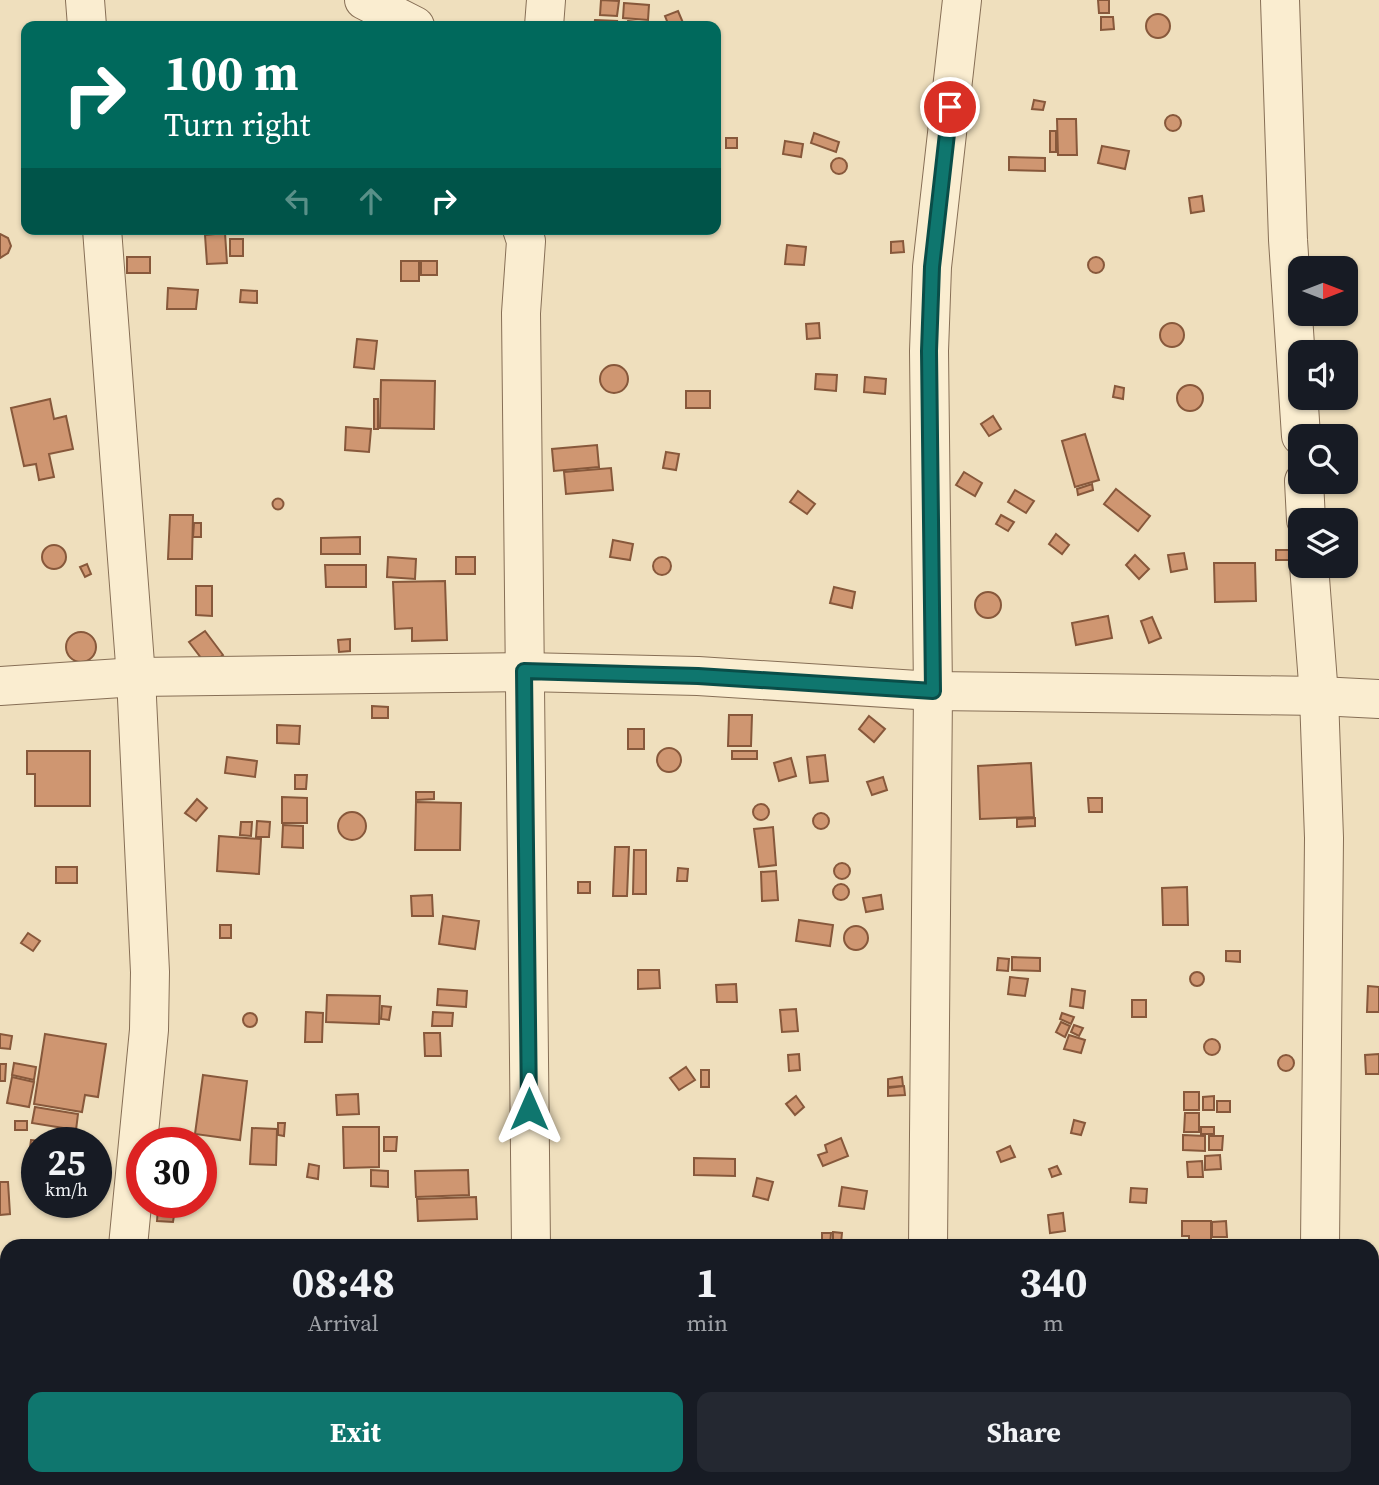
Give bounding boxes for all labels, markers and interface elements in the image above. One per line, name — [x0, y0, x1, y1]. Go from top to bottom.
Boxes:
text: 100 m — [164, 39, 299, 106]
icon: right — [49, 49, 140, 140]
pin — [920, 77, 980, 137]
icon: arrive — [931, 88, 969, 126]
text: Turn right — [164, 103, 310, 147]
icon: left — [279, 182, 317, 220]
icon: ahead — [352, 182, 390, 220]
icon: right — [425, 182, 463, 220]
north arrow — [1288, 256, 1358, 326]
map controls — [1288, 256, 1358, 578]
button: sound — [1288, 340, 1358, 410]
button: search — [1288, 424, 1358, 494]
button: layers — [1288, 508, 1358, 578]
position arrow — [492, 1072, 566, 1146]
speed limit sign: 30 — [126, 1127, 217, 1218]
text: 25 — [48, 1139, 85, 1187]
text: km/h — [45, 1177, 88, 1202]
text: 08:48 — [291, 1253, 395, 1311]
text: 1 — [696, 1253, 719, 1311]
text: 340 — [1019, 1253, 1088, 1311]
text: Arrival — [308, 1307, 379, 1339]
text: min — [686, 1307, 728, 1339]
text: m — [1043, 1307, 1064, 1339]
button: Exit — [28, 1392, 683, 1472]
button: Share — [697, 1392, 1351, 1472]

